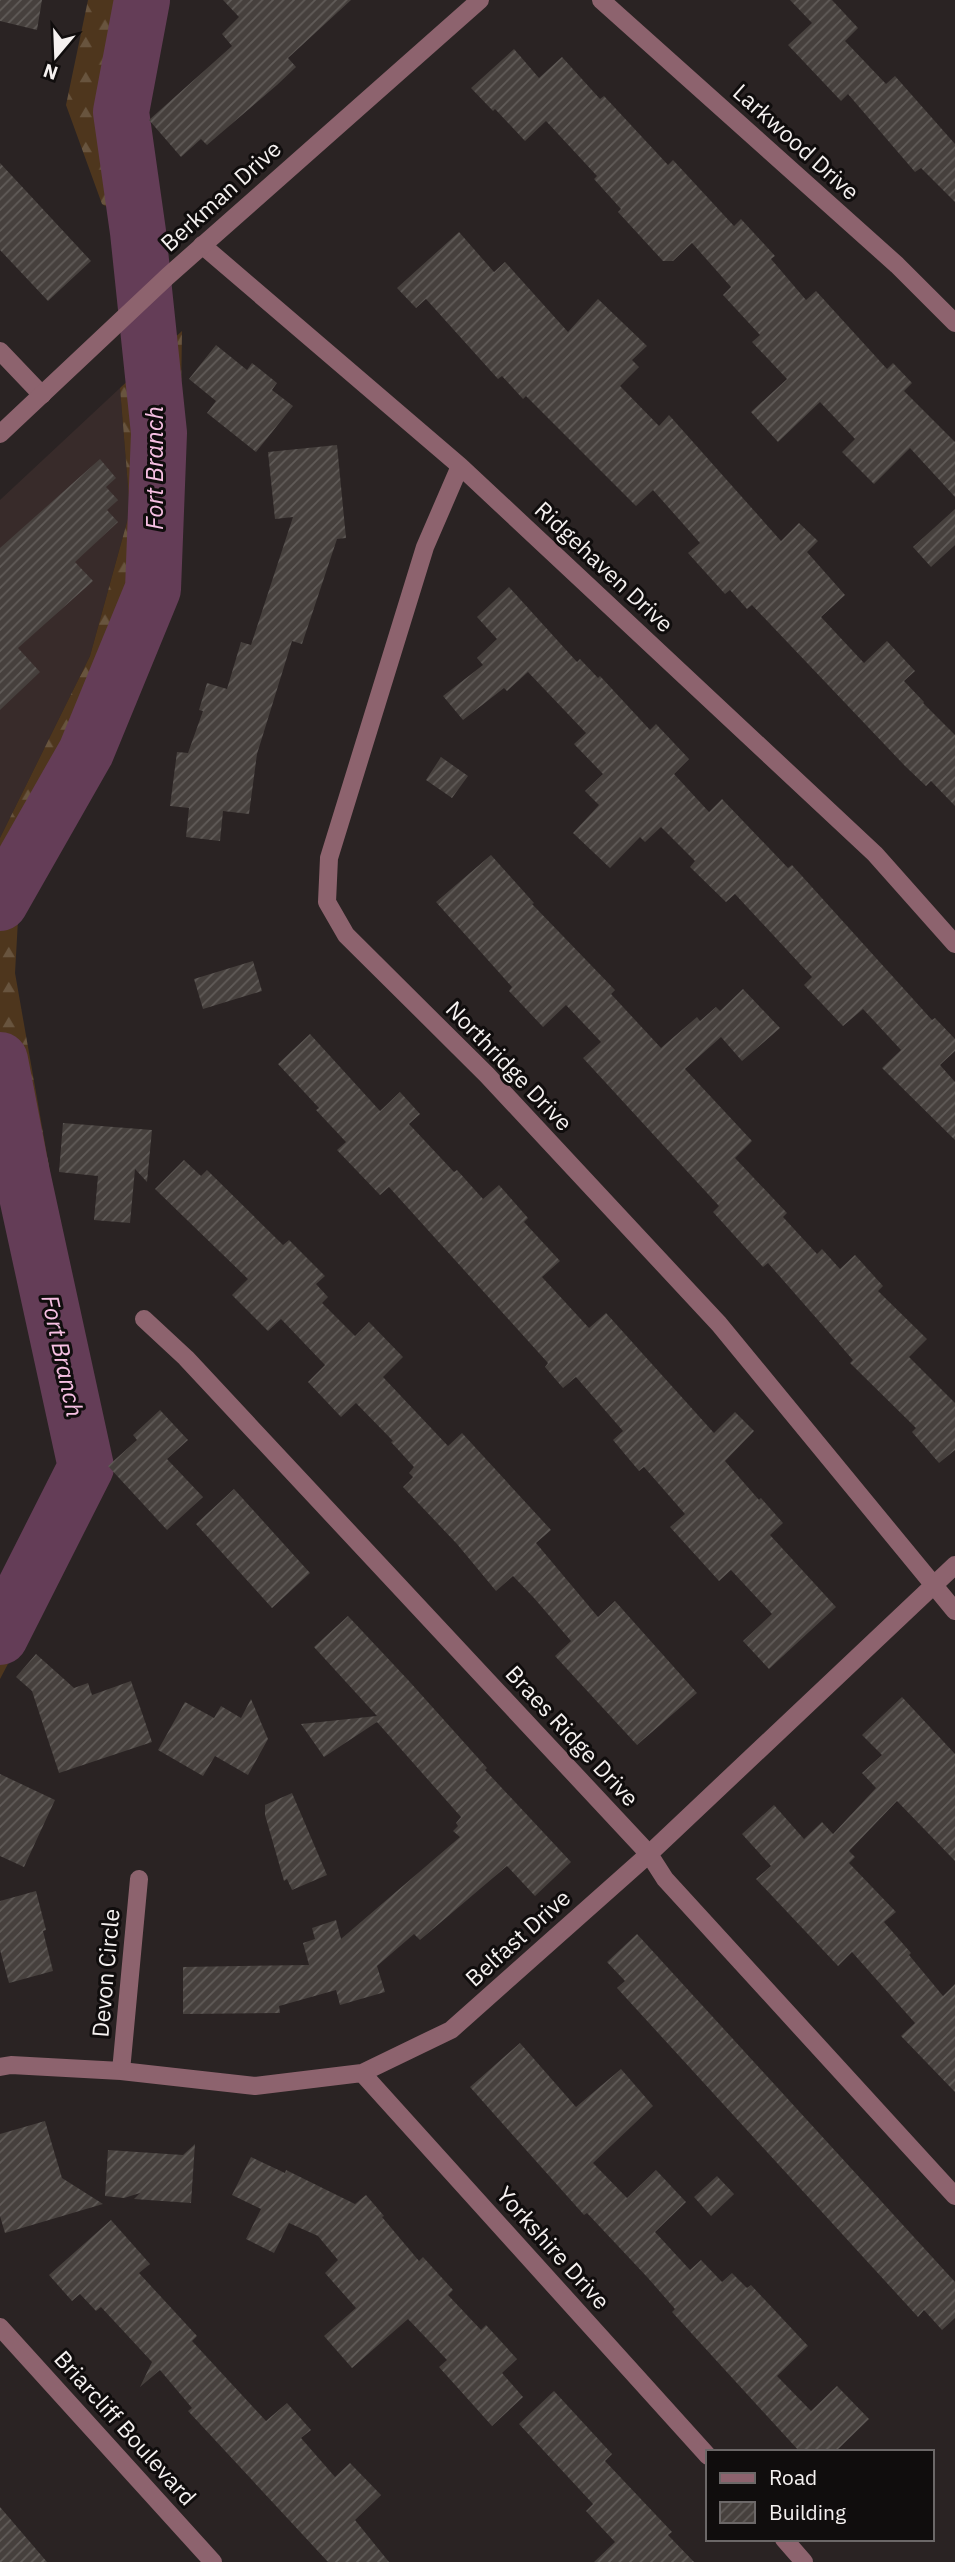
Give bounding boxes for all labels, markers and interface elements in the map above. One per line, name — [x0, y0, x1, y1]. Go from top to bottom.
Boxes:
north arrow — [21, 21, 91, 91]
text: N — [40, 58, 61, 86]
street label: Larkwood Drive — [727, 77, 866, 206]
street label: Berkman Drive — [154, 133, 287, 257]
water label: Fort Branch — [138, 406, 170, 530]
street label: Ridgehaven Drive — [529, 494, 680, 638]
street label: Northridge Drive — [440, 994, 579, 1137]
water label: Fort Branch — [34, 1292, 92, 1420]
street label: Braes Ridge Drive — [500, 1658, 646, 1812]
street label: Belfast Drive — [458, 1882, 576, 1992]
street label: Devon Circle — [84, 1907, 126, 2039]
street label: Yorkshire Drive — [491, 2180, 617, 2315]
street label: Briarcliff Boulevard — [48, 2344, 203, 2511]
legend — [706, 2450, 934, 2541]
text: Road — [769, 2463, 817, 2491]
text: Building — [769, 2498, 846, 2526]

